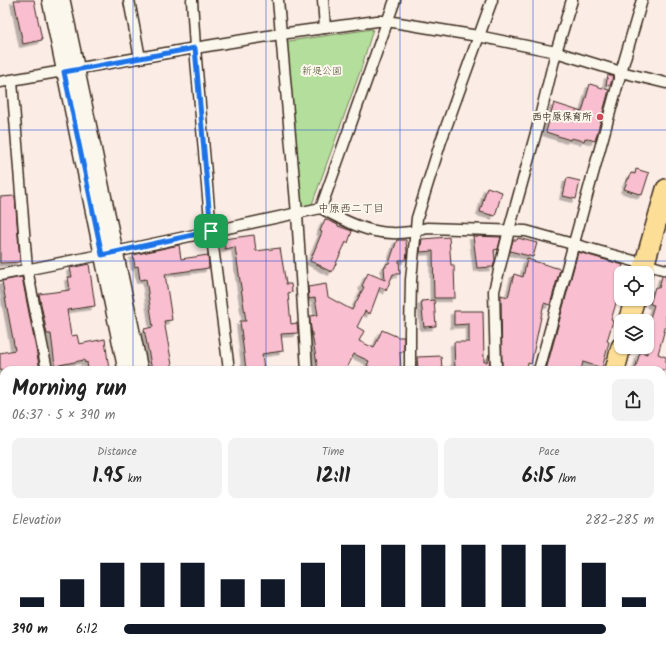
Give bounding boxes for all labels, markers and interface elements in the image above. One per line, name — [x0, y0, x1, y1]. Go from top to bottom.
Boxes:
park label: 新堤公園 — [302, 63, 342, 79]
place label: 西中原保育所 — [532, 109, 592, 125]
marker: 西中原保育所 — [595, 112, 605, 122]
district label: 中原西二丁目 — [318, 200, 384, 218]
pin — [194, 214, 228, 248]
icon: arrive — [200, 220, 222, 242]
map controls — [614, 266, 654, 354]
button: locate — [614, 266, 654, 306]
button: layers — [614, 314, 654, 354]
text: Morning run — [12, 372, 127, 407]
button: share — [612, 379, 654, 421]
text: 06:37 · 5 × 390 m — [12, 405, 115, 426]
text: Distance — [97, 443, 137, 461]
text: Time — [322, 443, 344, 461]
text: Pace — [539, 443, 559, 461]
text: 1.95 — [92, 461, 123, 493]
text: 12:11 — [316, 461, 350, 493]
text: 6:15 — [522, 461, 554, 493]
text: km — [123, 470, 142, 488]
text: /km — [554, 470, 576, 488]
text: Elevation — [12, 510, 61, 531]
text: 282–285 m — [585, 510, 654, 531]
text: 390 m — [12, 619, 48, 640]
text: 6:12 — [76, 619, 98, 640]

